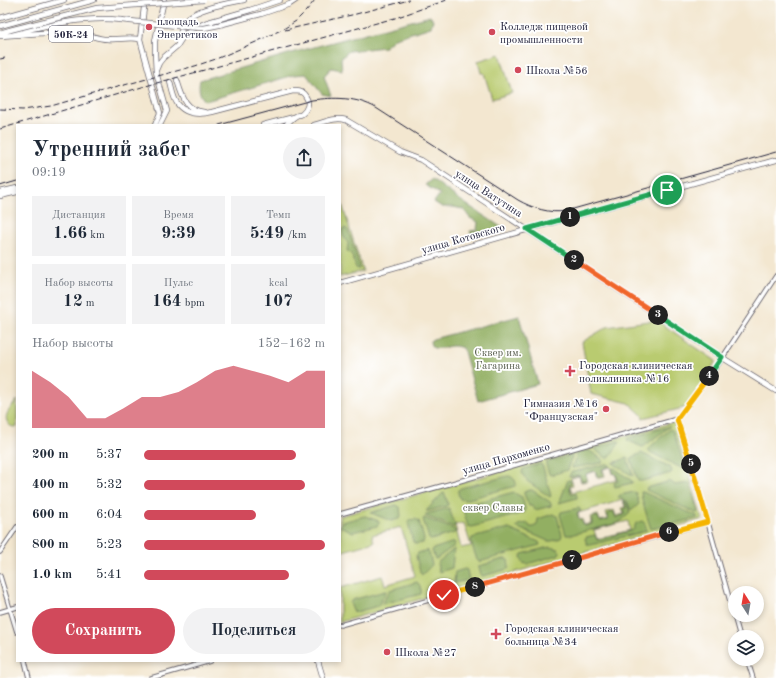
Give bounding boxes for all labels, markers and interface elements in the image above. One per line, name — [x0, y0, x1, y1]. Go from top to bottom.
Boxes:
place label: площадь Энергетиков — [157, 17, 217, 41]
marker: площадь Энергетиков — [144, 22, 154, 32]
place label: Колледж пищевой промышленности — [500, 22, 588, 46]
road number: 50К-24 — [49, 26, 93, 42]
marker: Колледж пищевой промышленности — [487, 27, 497, 37]
marker: Школа №56 — [513, 65, 523, 75]
place label: Школа №56 — [526, 66, 588, 77]
button: share — [283, 137, 325, 179]
text: Утренний забег — [32, 139, 190, 161]
text: 09:19 — [32, 166, 66, 179]
street label: улица Ватутина — [453, 168, 524, 220]
pin — [650, 173, 684, 207]
icon: arrive — [656, 179, 678, 201]
pin: 1 — [560, 207, 580, 227]
text: Дистанция — [52, 210, 105, 221]
text: Время — [163, 210, 194, 221]
text: Темп — [266, 210, 290, 221]
text: 1 — [567, 211, 573, 222]
street label: улица Котовского — [421, 222, 506, 257]
text: 1.66 — [53, 225, 87, 242]
text: 9:39 — [161, 225, 196, 242]
text: 5:49 — [250, 225, 284, 242]
text: km — [87, 230, 105, 241]
text: /km — [284, 230, 307, 241]
pin: 2 — [564, 250, 584, 270]
text: 2 — [571, 254, 577, 265]
text: Набор высоты — [44, 278, 113, 289]
text: Пульс — [164, 278, 193, 289]
text: kcal — [269, 278, 288, 289]
text: 12 — [63, 293, 83, 310]
text: 164 — [152, 293, 182, 310]
text: 107 — [263, 293, 293, 310]
text: m — [83, 298, 95, 309]
text: bpm — [182, 298, 205, 309]
pin: 3 — [648, 305, 668, 325]
text: 3 — [655, 309, 661, 320]
text: Набор высоты — [32, 337, 114, 350]
text: 152–162 m — [258, 337, 325, 350]
park label: Сквер им. Гагарина — [474, 348, 522, 372]
place label: Городская клиническая поликлиника №16 — [579, 361, 693, 385]
marker: Городская клиническая поликлиника №16 — [564, 365, 576, 377]
pin: 4 — [699, 366, 719, 386]
text: 4 — [706, 370, 712, 381]
place label: Гимназия №16 "Французская" — [523, 399, 598, 423]
marker: Гимназия №16 "Французская" — [601, 404, 611, 414]
street label: улица Пархоменко — [462, 442, 551, 477]
text: 200 m — [32, 448, 69, 461]
text: 5:37 — [96, 448, 122, 461]
pin: 5 — [681, 454, 701, 474]
text: 5 — [688, 458, 694, 469]
text: 400 m — [32, 478, 69, 491]
text: 5:32 — [96, 478, 122, 491]
park label: сквер Славы — [463, 503, 523, 514]
text: 600 m — [32, 508, 69, 521]
text: 6:04 — [96, 508, 122, 521]
pin: 6 — [659, 522, 679, 542]
text: 6 — [666, 526, 672, 537]
text: 800 m — [32, 538, 69, 551]
text: 5:23 — [96, 538, 122, 551]
pin: 7 — [562, 550, 582, 570]
text: 7 — [569, 554, 575, 565]
text: 1.0 km — [32, 568, 72, 581]
text: 5:41 — [96, 568, 122, 581]
pin: 8 — [465, 577, 485, 597]
pin — [427, 578, 461, 612]
text: 8 — [472, 581, 478, 592]
icon: check — [433, 584, 455, 606]
north arrow — [728, 586, 764, 622]
map controls — [728, 586, 764, 666]
button: Сохранить — [32, 608, 175, 654]
button: Поделиться — [183, 608, 325, 654]
place label: Городская клиническая больница №34 — [505, 624, 619, 648]
marker: Городская клиническая больница №34 — [490, 628, 502, 640]
button: layers — [728, 630, 764, 666]
marker: Школа №27 — [382, 647, 392, 657]
place label: Школа №27 — [395, 648, 457, 659]

